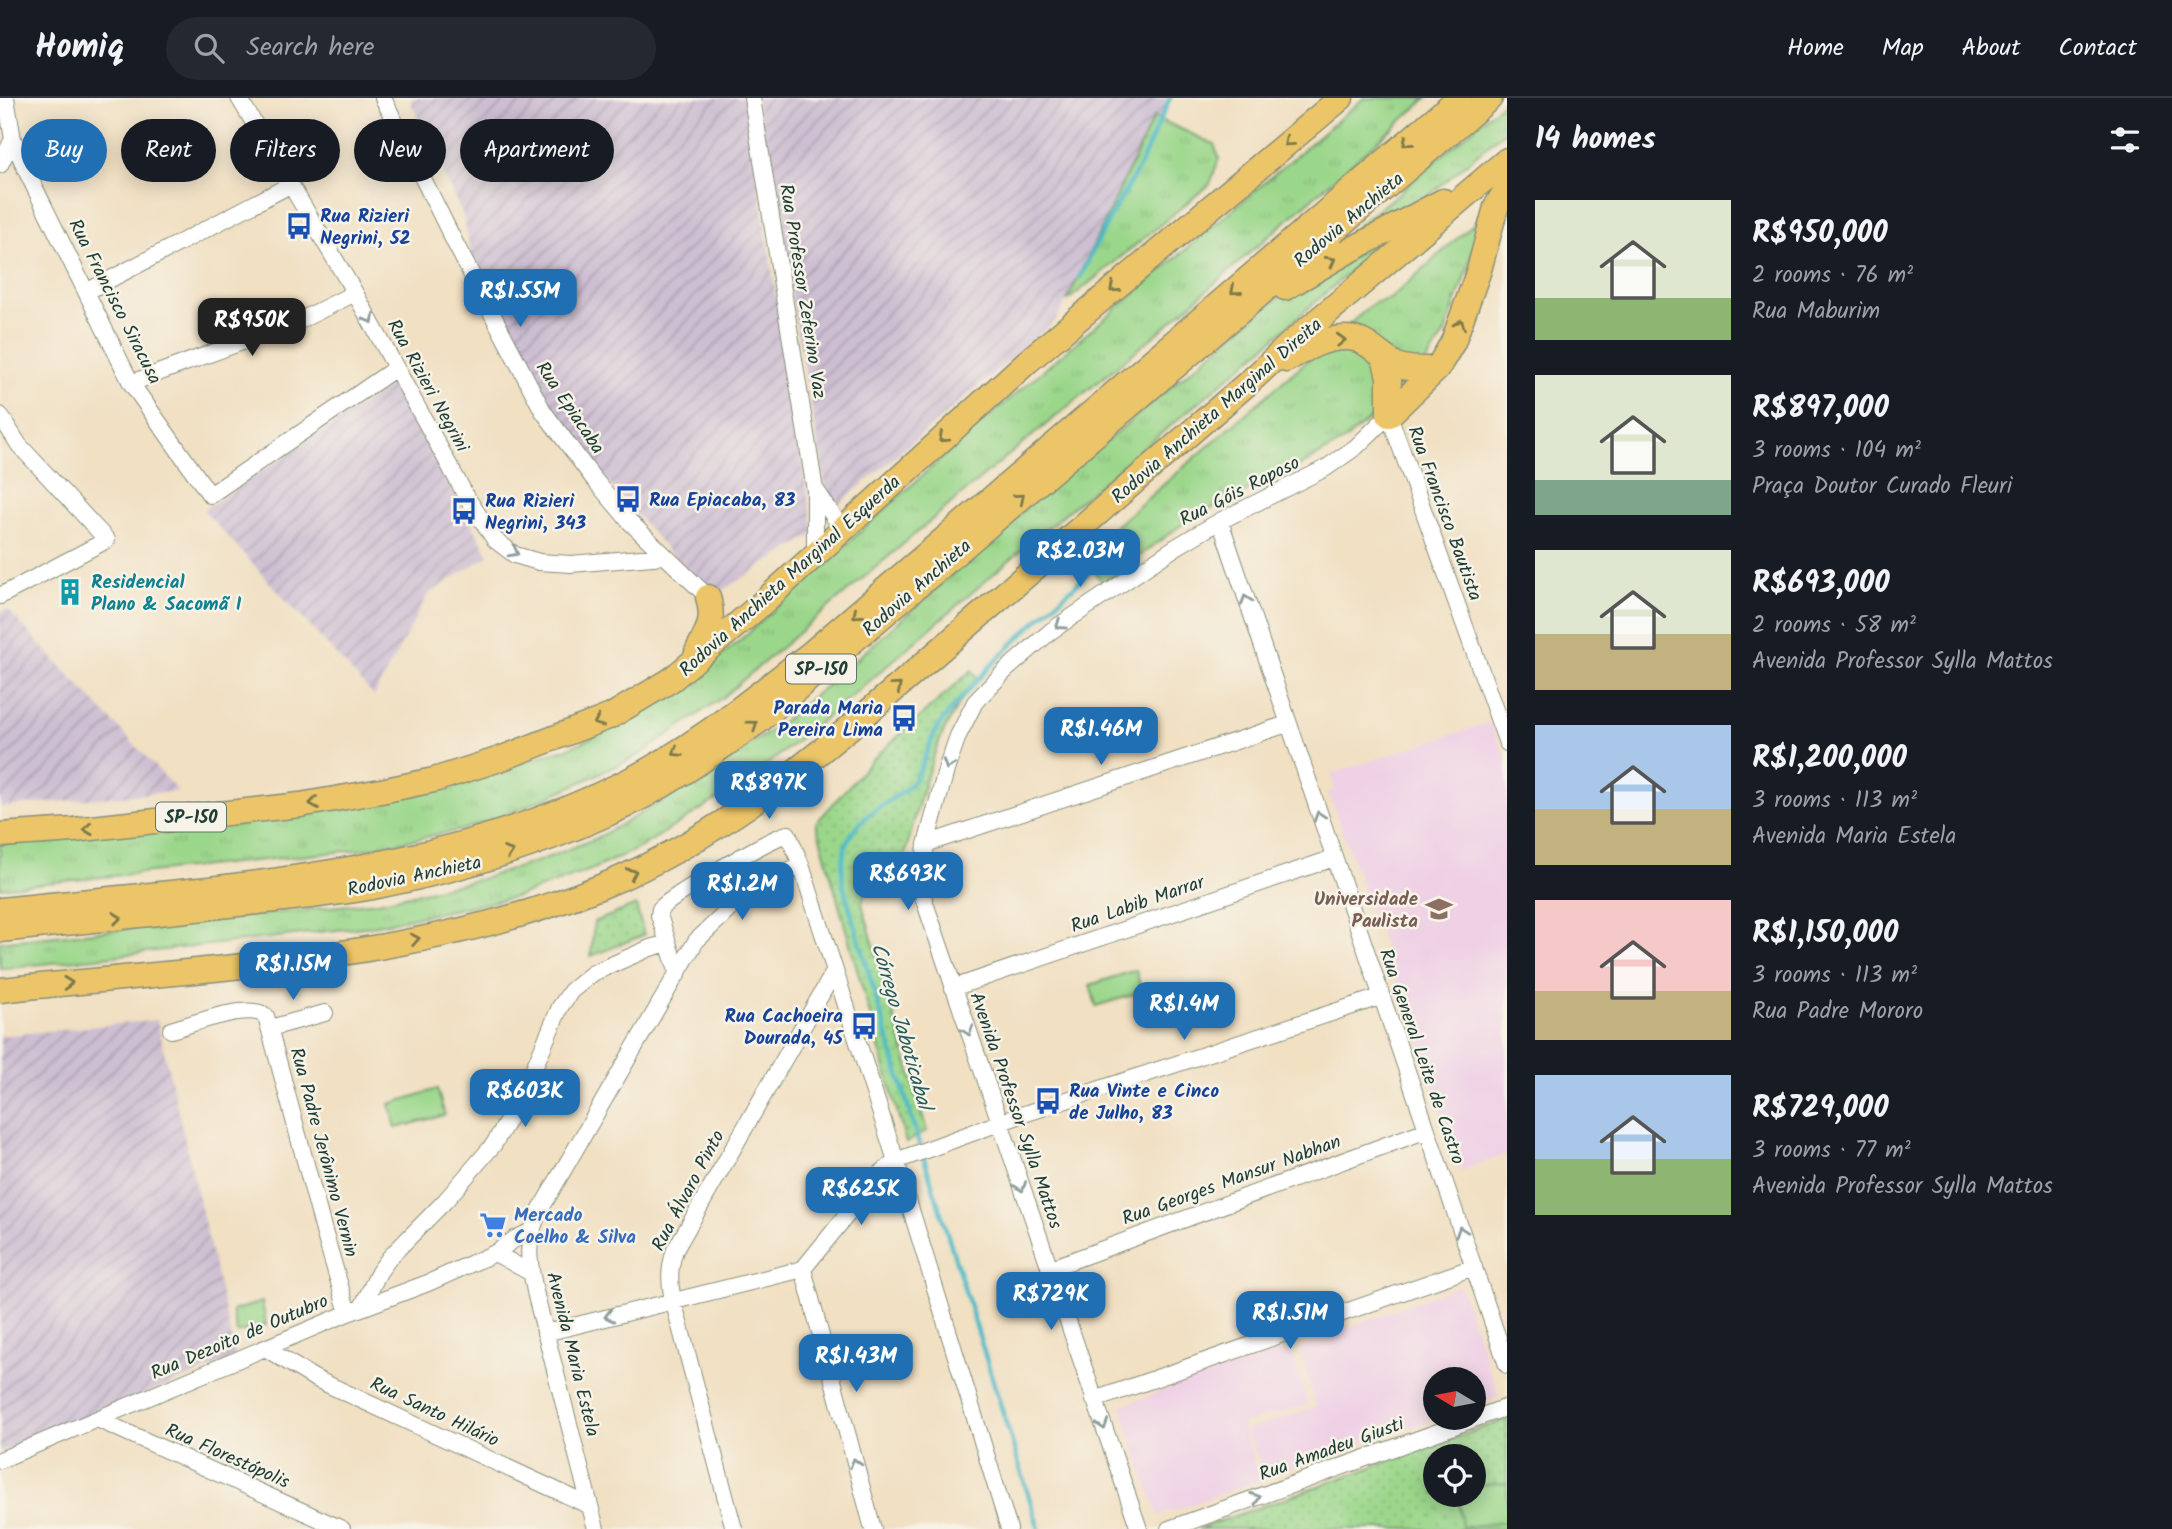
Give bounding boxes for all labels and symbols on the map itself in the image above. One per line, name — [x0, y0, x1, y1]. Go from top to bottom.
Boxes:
one-way arrow — [1284, 134, 1297, 146]
one-way arrow — [1403, 134, 1416, 146]
street label: Rodovia Anchieta — [1287, 165, 1411, 276]
street label: Rua Professor Zeferino Vaz — [770, 182, 834, 401]
place label: Rua Rizieri Negrini, 52 — [320, 202, 411, 254]
bus stop icon: Rua Rizieri Negrini, 52 — [284, 211, 314, 241]
street label: Rua Francisco Siracusa — [59, 214, 169, 390]
one-way arrow — [1324, 256, 1336, 269]
pin: R$1.55M — [455, 270, 585, 329]
one-way arrow — [1110, 280, 1123, 292]
one-way arrow — [1230, 282, 1243, 294]
pin: R$950K — [195, 299, 309, 358]
street label: Rodovia Anchieta Marginal Direita — [1105, 311, 1330, 512]
one-way arrow — [362, 312, 375, 325]
street label: Rua Rizieri Negrini — [378, 314, 477, 459]
one-way arrow — [1452, 319, 1466, 331]
one-way arrow — [1336, 332, 1347, 347]
street label: Rua Epiacaba — [527, 356, 612, 461]
street label: Rua Francisco Bautista — [1399, 422, 1490, 605]
one-way arrow — [938, 430, 951, 442]
street label: Rua Góis Raposo — [1174, 449, 1305, 535]
street label: Rodovia Anchieta Marginal Esquerda — [673, 468, 908, 685]
bus stop icon: Rua Epiacaba, 83 — [613, 484, 643, 514]
place label: Rua Epiacaba, 83 — [649, 486, 795, 516]
place label: Rua Rizieri Negrini, 343 — [485, 487, 586, 539]
one-way arrow — [1011, 494, 1024, 506]
bus stop icon: Rua Rizieri Negrini, 343 — [449, 496, 479, 526]
pin: R$2.03M — [1015, 530, 1145, 589]
street label: Rodovia Anchieta — [856, 532, 979, 645]
one-way arrow — [507, 544, 519, 557]
place label: Residencial Plano & Sacomã I — [91, 568, 242, 620]
building icon: Residencial Plano & Sacomã I — [55, 577, 85, 607]
one-way arrow — [1240, 595, 1255, 607]
one-way arrow — [852, 605, 865, 618]
one-way arrow — [1055, 617, 1068, 629]
road number: SP-150 — [786, 654, 856, 684]
one-way arrow — [889, 683, 902, 695]
place label: Parada Maria Pereira Lima — [774, 694, 883, 746]
bus stop icon: Parada Maria Pereira Lima — [889, 703, 919, 733]
pin: R$1.46M — [1036, 708, 1166, 767]
one-way arrow — [593, 713, 605, 727]
one-way arrow — [745, 720, 758, 733]
one-way arrow — [671, 743, 684, 756]
one-way arrow — [942, 758, 956, 770]
pin: R$897K — [712, 762, 826, 821]
one-way arrow — [308, 795, 319, 810]
road number: SP-150 — [156, 802, 226, 832]
one-way arrow — [1313, 810, 1327, 823]
one-way arrow — [82, 821, 93, 836]
one-way arrow — [503, 846, 515, 860]
street label: Rodovia Anchieta — [345, 848, 484, 906]
pin: R$693K — [851, 852, 965, 912]
pin: R$1.2M — [685, 862, 799, 922]
one-way arrow — [625, 867, 637, 881]
street label: Rua Labib Marrar — [1067, 867, 1210, 942]
place label: Universidade Paulista — [1314, 885, 1418, 937]
school or university icon: Universidade Paulista — [1424, 894, 1454, 924]
one-way arrow — [111, 911, 122, 926]
one-way arrow — [409, 932, 421, 947]
water label: Córrego Jaboticabal — [861, 939, 941, 1117]
pin: R$1.15M — [228, 942, 358, 1002]
street label: Rua General Leite de Castro — [1370, 945, 1472, 1169]
one-way arrow — [62, 975, 74, 990]
pin: R$1.4M — [1127, 982, 1241, 1042]
street label: Avenida Professor Sylla Mattos — [960, 988, 1070, 1233]
place label: Rua Cachoeira Dourada, 45 — [724, 1002, 844, 1054]
bus stop icon: Rua Cachoeira Dourada, 45 — [849, 1011, 879, 1041]
one-way arrow — [960, 1024, 974, 1036]
street label: Rua Padre Jerônimo Vernin — [281, 1044, 366, 1261]
pin: R$603K — [468, 1070, 582, 1129]
place label: Rua Vinte e Cinco de Julho, 83 — [1069, 1077, 1219, 1129]
bus stop icon: Rua Vinte e Cinco de Julho, 83 — [1033, 1086, 1063, 1116]
street label: Rua Álvaro Pinto — [644, 1125, 733, 1257]
street label: Rua Georges Mansur Nabhan — [1118, 1127, 1345, 1235]
pin: R$625K — [804, 1168, 918, 1227]
one-way arrow — [1013, 1181, 1027, 1193]
place label: Mercado Coelho & Silva — [514, 1201, 636, 1253]
supermarket icon: Mercado Coelho & Silva — [478, 1210, 508, 1240]
one-way arrow — [1455, 1225, 1469, 1237]
street label: Avenida Maria Estela — [537, 1269, 607, 1440]
pin: R$729K — [994, 1272, 1108, 1332]
street label: Rua Dezoito de Outubro — [146, 1287, 333, 1389]
pin: R$1.51M — [1225, 1292, 1355, 1351]
one-way arrow — [603, 1308, 615, 1322]
pin: R$1.43M — [791, 1334, 921, 1394]
north arrow — [1423, 1367, 1486, 1430]
street label: Rua Santo Hilário — [364, 1370, 504, 1456]
street label: Rua Amadeu Giusti — [1255, 1409, 1410, 1490]
street label: Rua Florestópolis — [160, 1416, 294, 1498]
one-way arrow — [1095, 1419, 1109, 1431]
one-way arrow — [849, 1457, 863, 1469]
one-way arrow — [1249, 1492, 1261, 1506]

